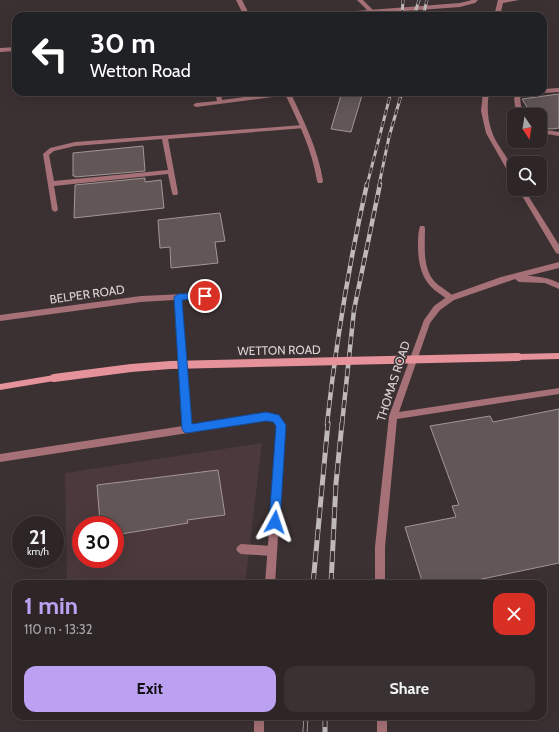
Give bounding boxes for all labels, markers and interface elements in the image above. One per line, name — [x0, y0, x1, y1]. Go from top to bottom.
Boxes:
text: 30 m — [90, 26, 156, 60]
icon: left — [24, 28, 76, 80]
text: Wetton Road — [90, 60, 191, 82]
north arrow — [507, 108, 547, 148]
map controls — [507, 108, 547, 196]
button: search — [507, 156, 547, 196]
pin — [188, 279, 222, 313]
street label: BELPER ROAD — [48, 281, 126, 307]
icon: arrive — [194, 285, 216, 307]
street label: THOMAS ROAD — [373, 339, 413, 423]
street label: WETTON ROAD — [237, 342, 321, 358]
position arrow — [254, 501, 296, 543]
speed limit sign: 30 — [72, 516, 124, 568]
text: 21 — [29, 525, 47, 549]
text: km/h — [27, 545, 49, 558]
text: 1 min — [24, 591, 78, 620]
button: close — [493, 593, 535, 635]
text: 110 m · 13:32 — [24, 621, 93, 637]
button: Exit — [24, 666, 276, 712]
button: Share — [284, 666, 535, 712]

